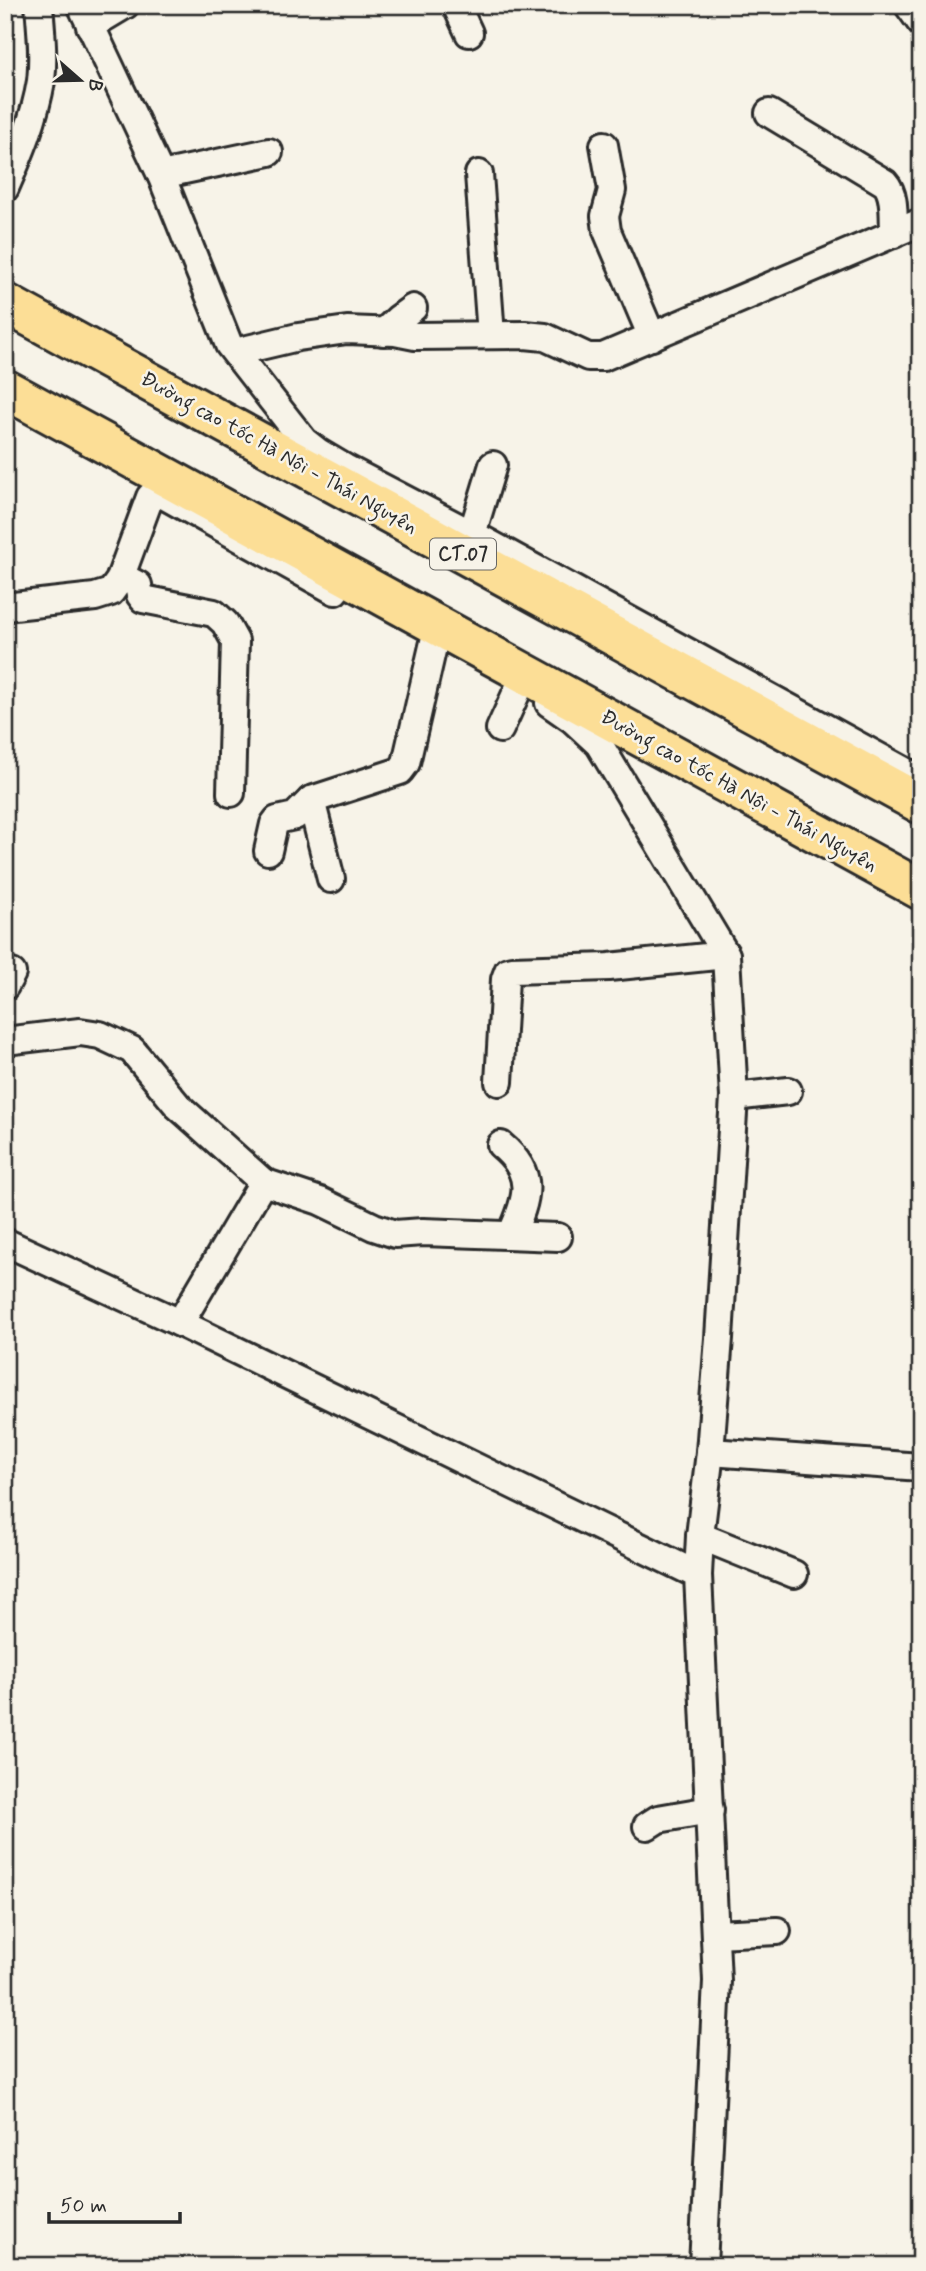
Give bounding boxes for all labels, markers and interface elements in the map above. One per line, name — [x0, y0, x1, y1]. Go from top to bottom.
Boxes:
north arrow — [46, 46, 116, 116]
text: B — [81, 75, 108, 95]
street label: Đường cao tốc Hà Nội - Thái Nguyên — [135, 365, 422, 543]
road number: CT.07 — [430, 538, 496, 569]
street label: Đường cao tốc Hà Nội - Thái Nguyên — [595, 703, 882, 881]
scale bar — [49, 2180, 180, 2224]
text: 50 m — [60, 2192, 107, 2220]

